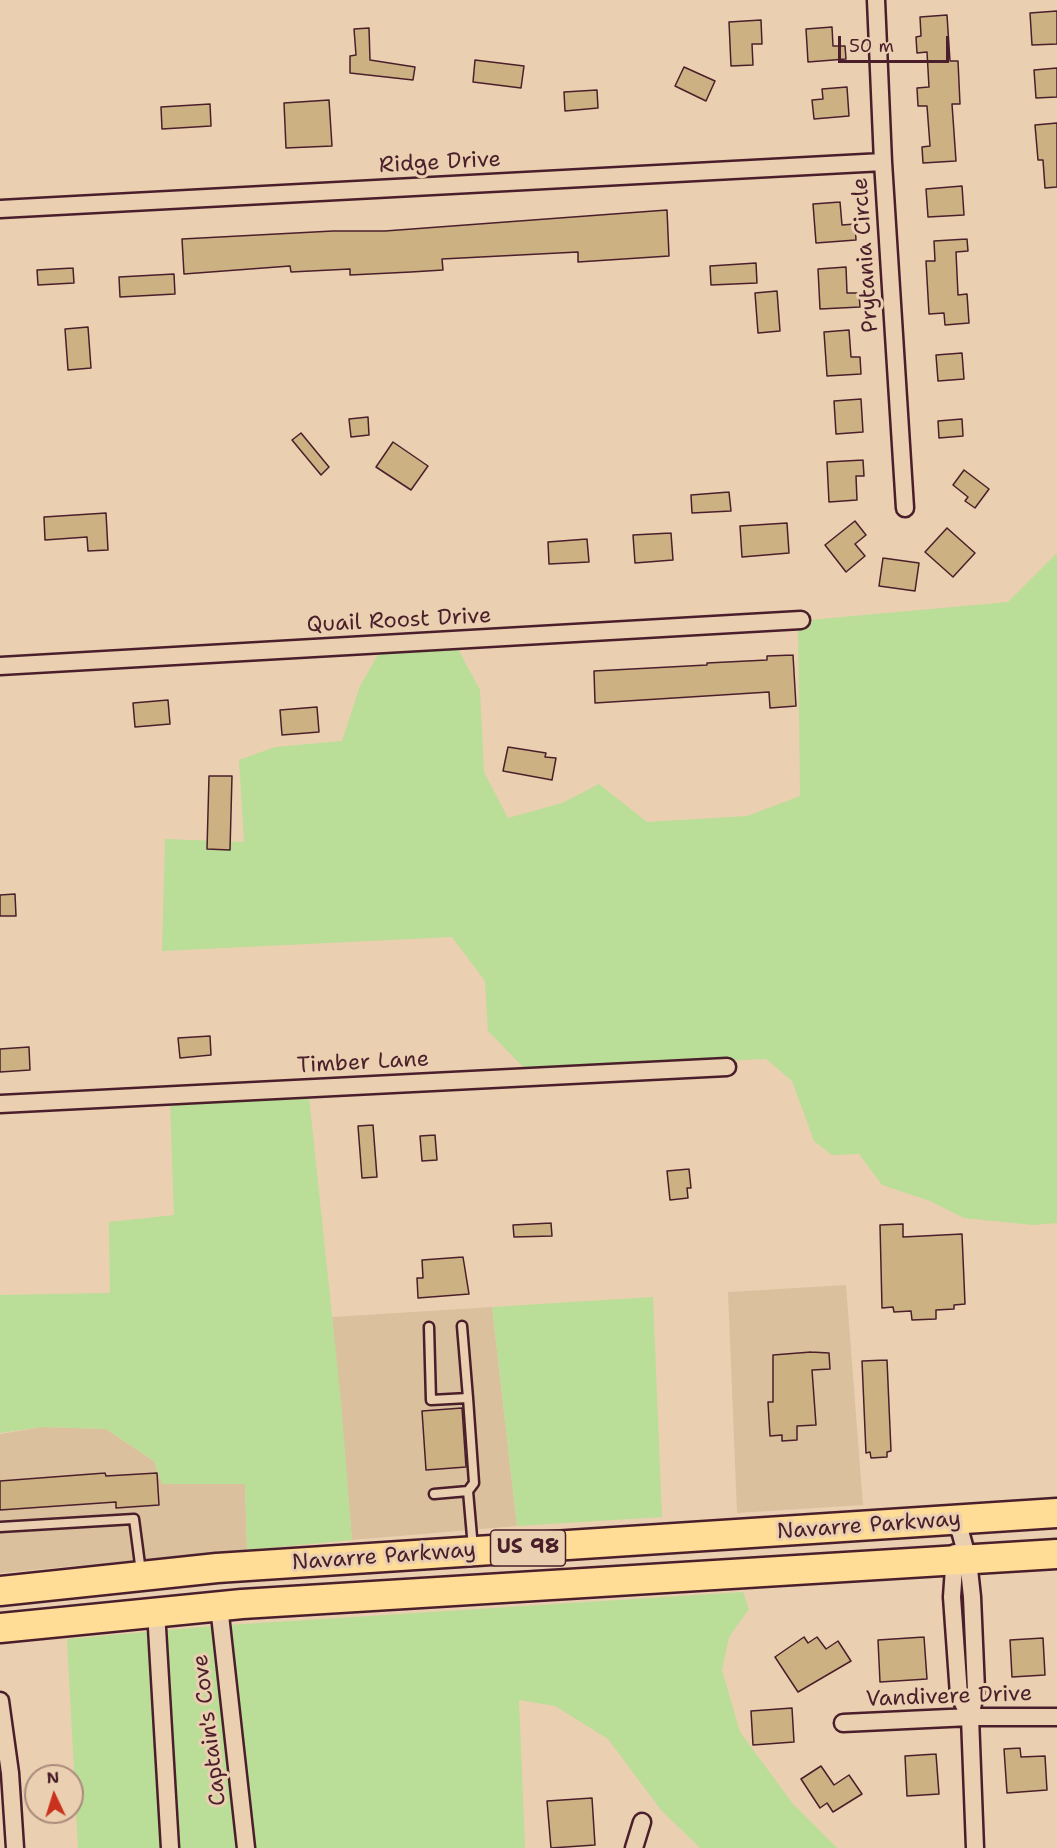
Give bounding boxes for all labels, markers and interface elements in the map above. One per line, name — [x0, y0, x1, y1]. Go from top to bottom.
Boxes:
scale bar — [841, 24, 952, 62]
text: 50 m — [849, 34, 894, 58]
street label: Ridge Drive — [378, 147, 502, 179]
street label: Prytania Circle — [847, 176, 885, 334]
street label: Quail Roost Drive — [306, 603, 492, 639]
street label: Timber Lane — [296, 1046, 430, 1080]
street label: Navarre Parkway — [776, 1506, 962, 1546]
road number: US 98 — [490, 1530, 566, 1566]
street label: Navarre Parkway — [291, 1537, 477, 1577]
street label: Captain's Cove — [188, 1653, 232, 1807]
street label: Vandivere Drive — [865, 1681, 1033, 1713]
north arrow — [24, 1764, 84, 1824]
text: N — [46, 1767, 60, 1788]

